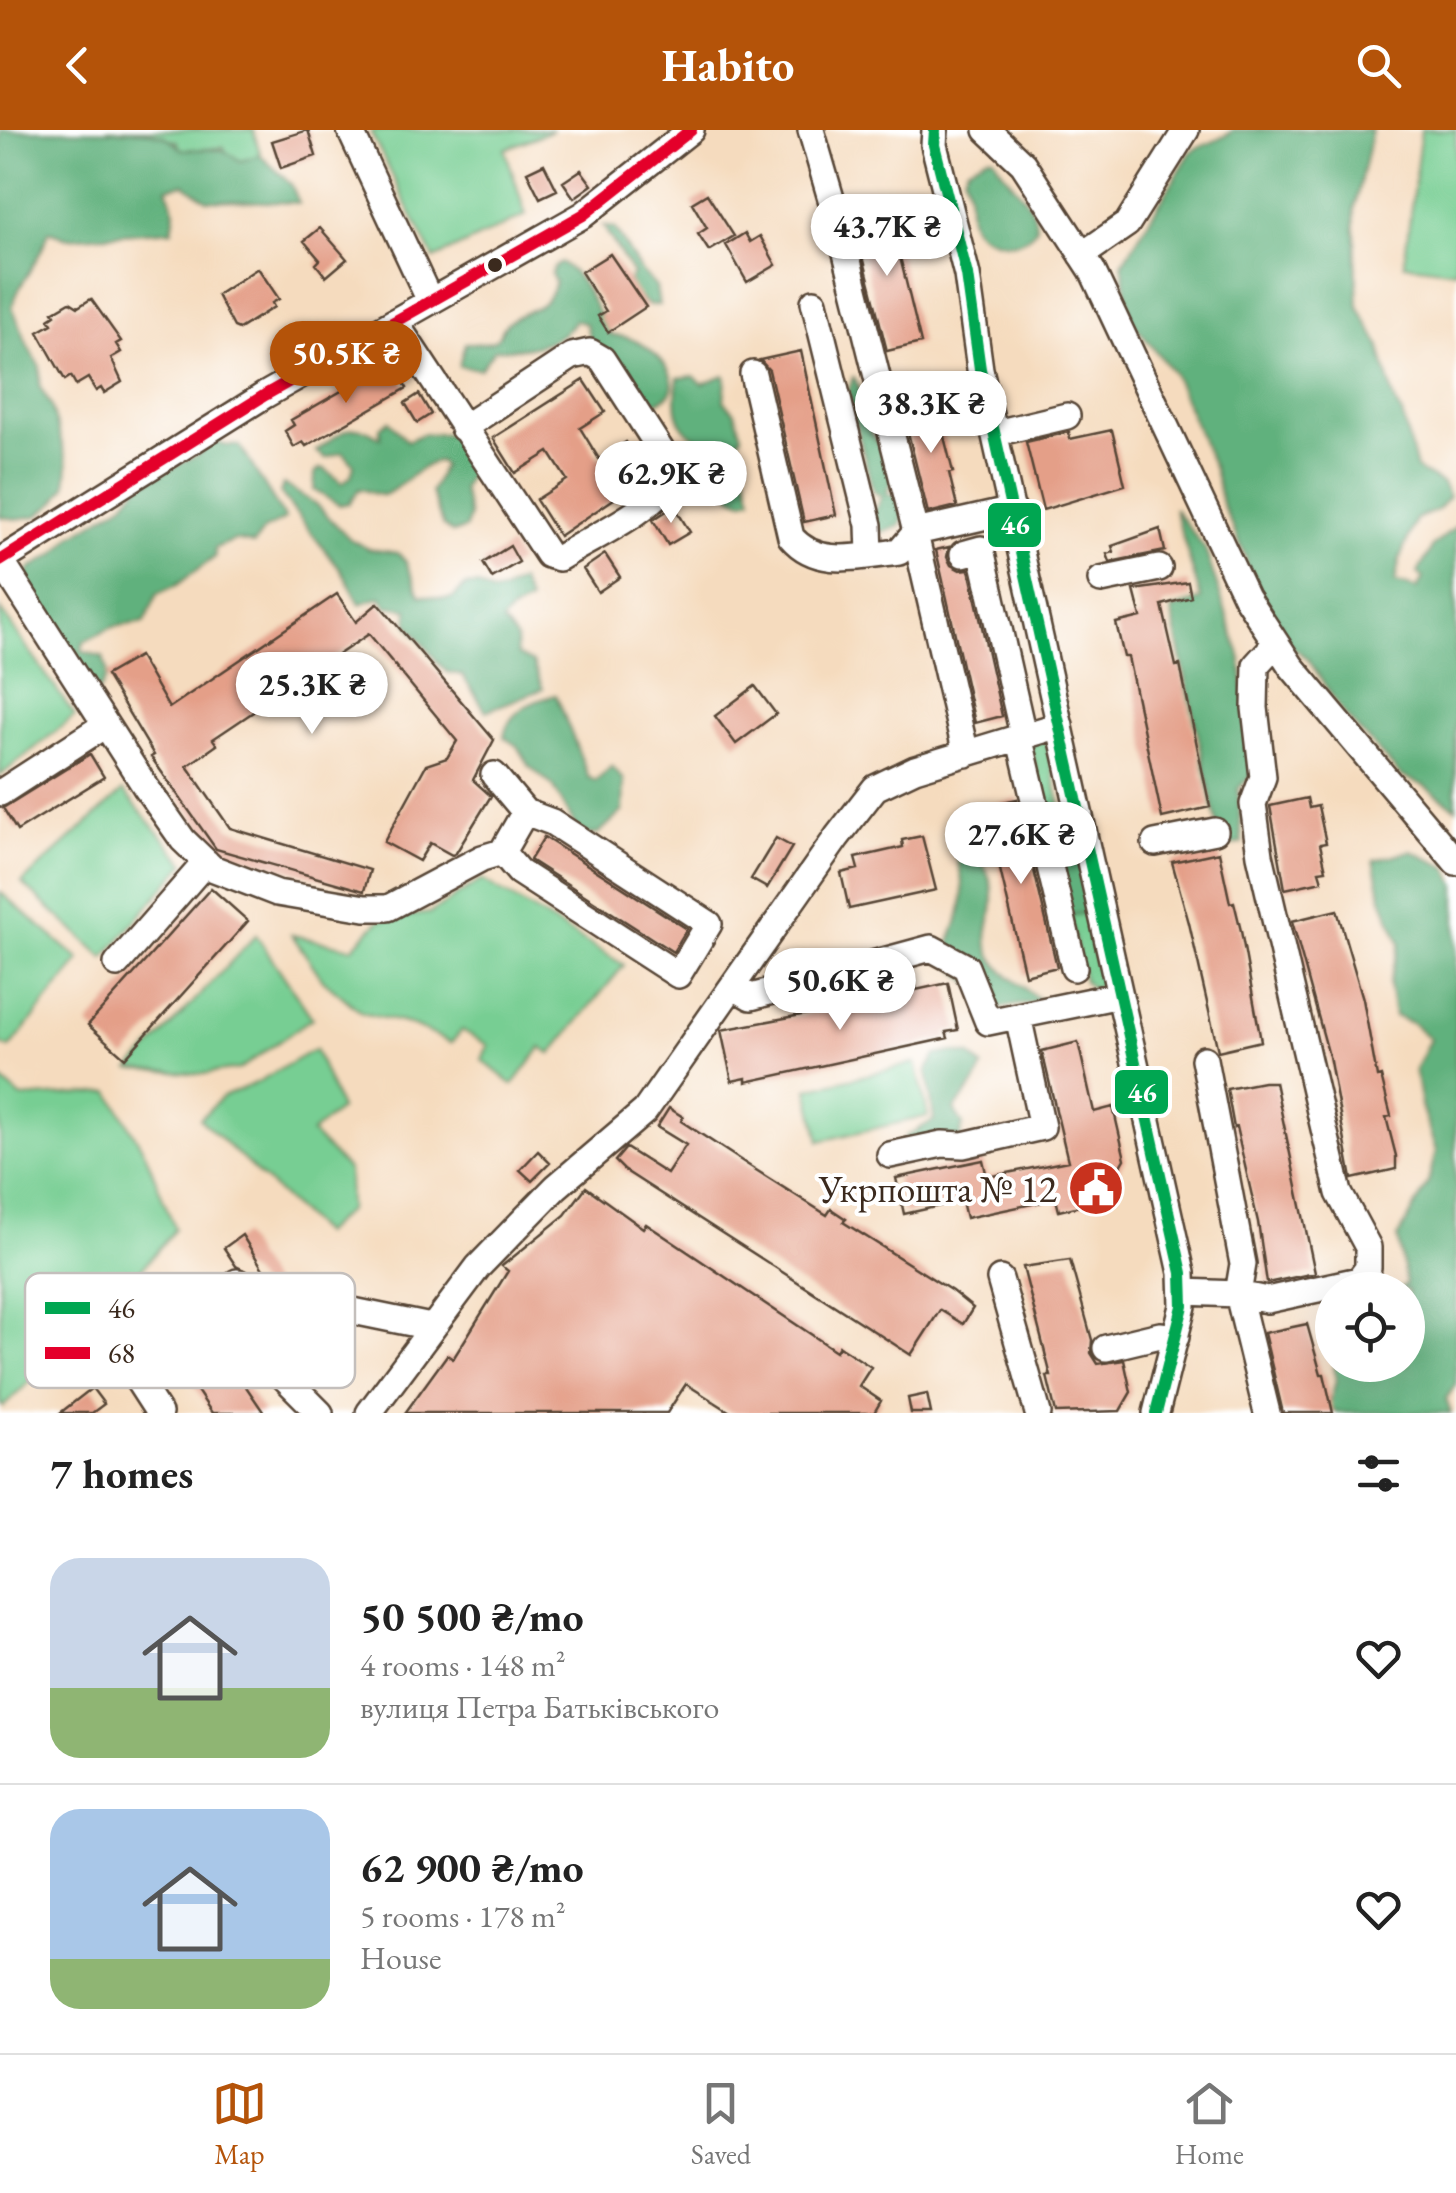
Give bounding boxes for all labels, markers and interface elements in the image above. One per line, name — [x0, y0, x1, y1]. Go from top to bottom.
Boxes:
text: Habito — [662, 36, 794, 94]
icon: back — [50, 38, 105, 93]
icon: search — [1351, 38, 1406, 93]
pin: 43.7K ₴ — [795, 194, 979, 279]
text: 43.7K ₴ — [833, 205, 941, 247]
unlabelled marker — [485, 255, 505, 275]
pin: 50.5K ₴ — [254, 321, 438, 406]
text: 50.5K ₴ — [292, 332, 400, 374]
pin: 38.3K ₴ — [839, 371, 1023, 456]
text: 38.3K ₴ — [877, 382, 985, 424]
pin: 62.9K ₴ — [579, 441, 763, 526]
text: 62.9K ₴ — [617, 452, 725, 494]
line badge: 46 — [986, 501, 1043, 549]
text: 46 — [1000, 506, 1030, 542]
pin: 25.3K ₴ — [220, 652, 404, 737]
text: 25.3K ₴ — [258, 663, 366, 705]
pin: 27.6K ₴ — [929, 802, 1113, 887]
text: 27.6K ₴ — [967, 813, 1075, 855]
pin: 50.6K ₴ — [748, 948, 932, 1033]
text: 50.6K ₴ — [786, 959, 894, 1001]
line badge: 46 — [1113, 1068, 1170, 1116]
text: 46 — [1127, 1074, 1157, 1110]
public building icon: Укрпошта № 12 — [1066, 1158, 1126, 1218]
place label: Укрпошта № 12 — [818, 1164, 1057, 1213]
map controls — [1315, 1272, 1425, 1382]
button: locate — [1315, 1272, 1425, 1382]
legend — [25, 1273, 355, 1388]
text: 46 — [108, 1290, 135, 1326]
text: 68 — [108, 1335, 135, 1371]
text: 7 homes — [50, 1446, 193, 1501]
icon: filters — [1351, 1446, 1406, 1501]
text: 50 500 ₴/mo — [360, 1589, 584, 1644]
icon: home — [130, 1598, 250, 1718]
icon: heart — [1351, 1631, 1406, 1686]
text: 4 rooms · 148 m² — [360, 1644, 566, 1686]
text: вулиця Петра Батьківського — [360, 1686, 719, 1728]
text: 62 900 ₴/mo — [360, 1840, 584, 1895]
icon: home — [130, 1849, 250, 1969]
icon: heart — [1351, 1882, 1406, 1937]
text: 5 rooms · 178 m² — [360, 1895, 566, 1937]
text: House — [360, 1937, 441, 1979]
tab: Map — [212, 2076, 267, 2172]
tab: Saved — [691, 2076, 751, 2172]
tab: Home — [1175, 2076, 1244, 2172]

